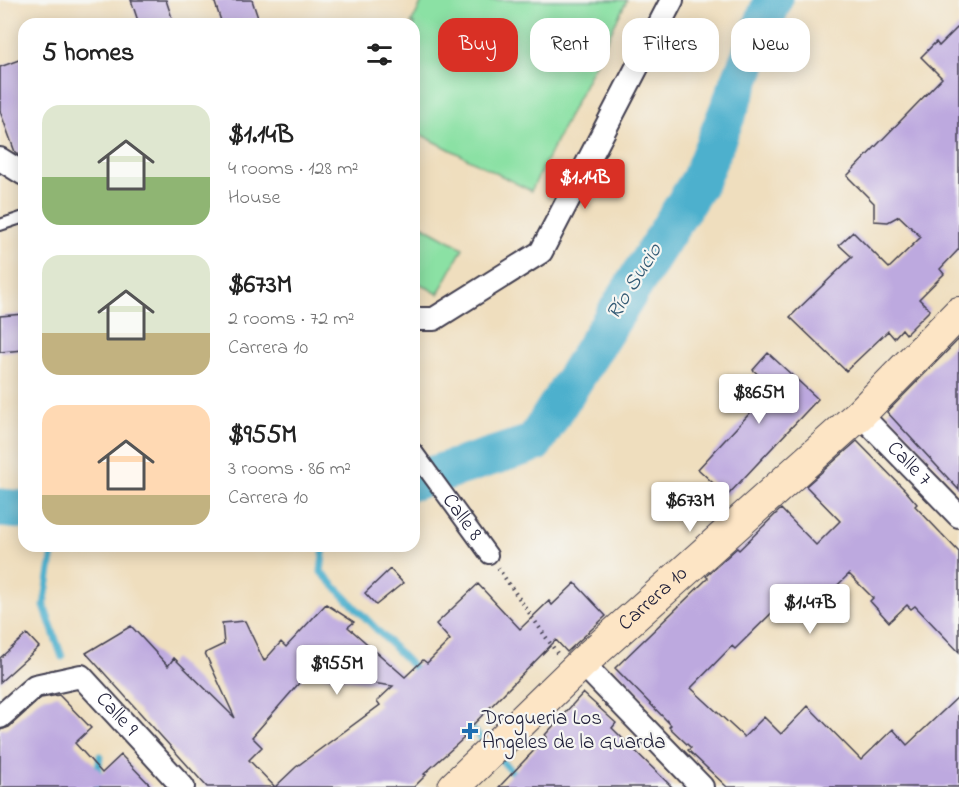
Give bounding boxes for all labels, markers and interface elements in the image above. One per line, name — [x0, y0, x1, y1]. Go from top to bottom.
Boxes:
chip: Buy — [438, 18, 518, 72]
chip: Rent — [530, 18, 610, 72]
chip: Filters — [622, 18, 719, 72]
chip: New — [731, 18, 810, 72]
text: 5 homes — [42, 35, 134, 73]
icon: filters — [363, 38, 396, 71]
text: $1.14B — [228, 117, 294, 155]
icon: home — [90, 129, 162, 201]
text: 4 rooms · 128 m² — [228, 155, 358, 184]
pin: $1.14B — [536, 159, 634, 210]
text: $1.14B — [560, 164, 610, 193]
text: House — [228, 184, 281, 213]
water label: Río Sucio — [599, 236, 672, 326]
text: $673M — [228, 267, 292, 305]
icon: home — [90, 279, 162, 351]
text: 2 rooms · 72 m² — [228, 305, 355, 334]
text: Carrera 10 — [228, 334, 308, 363]
pin: $865M — [717, 374, 801, 425]
text: $865M — [733, 379, 785, 408]
text: $955M — [228, 417, 297, 455]
icon: home — [90, 429, 162, 501]
street label: Calle 7 — [879, 435, 938, 494]
text: 3 rooms · 86 m² — [228, 455, 351, 484]
pin: $673M — [648, 482, 732, 533]
text: Carrera 10 — [228, 484, 308, 513]
street label: Calle 8 — [434, 487, 489, 548]
text: $673M — [665, 487, 715, 516]
street label: Carrera 10 — [612, 560, 695, 638]
pin: $1.47B — [761, 584, 859, 635]
text: $1.47B — [784, 589, 836, 618]
pin: $955M — [295, 645, 379, 696]
text: $955M — [310, 650, 364, 679]
street label: Calle 9 — [88, 686, 145, 744]
place label: Drogueria Los Angeles de la Guarda — [481, 704, 666, 760]
marker: Drogueria Los Angeles de la Guarda — [463, 724, 477, 738]

